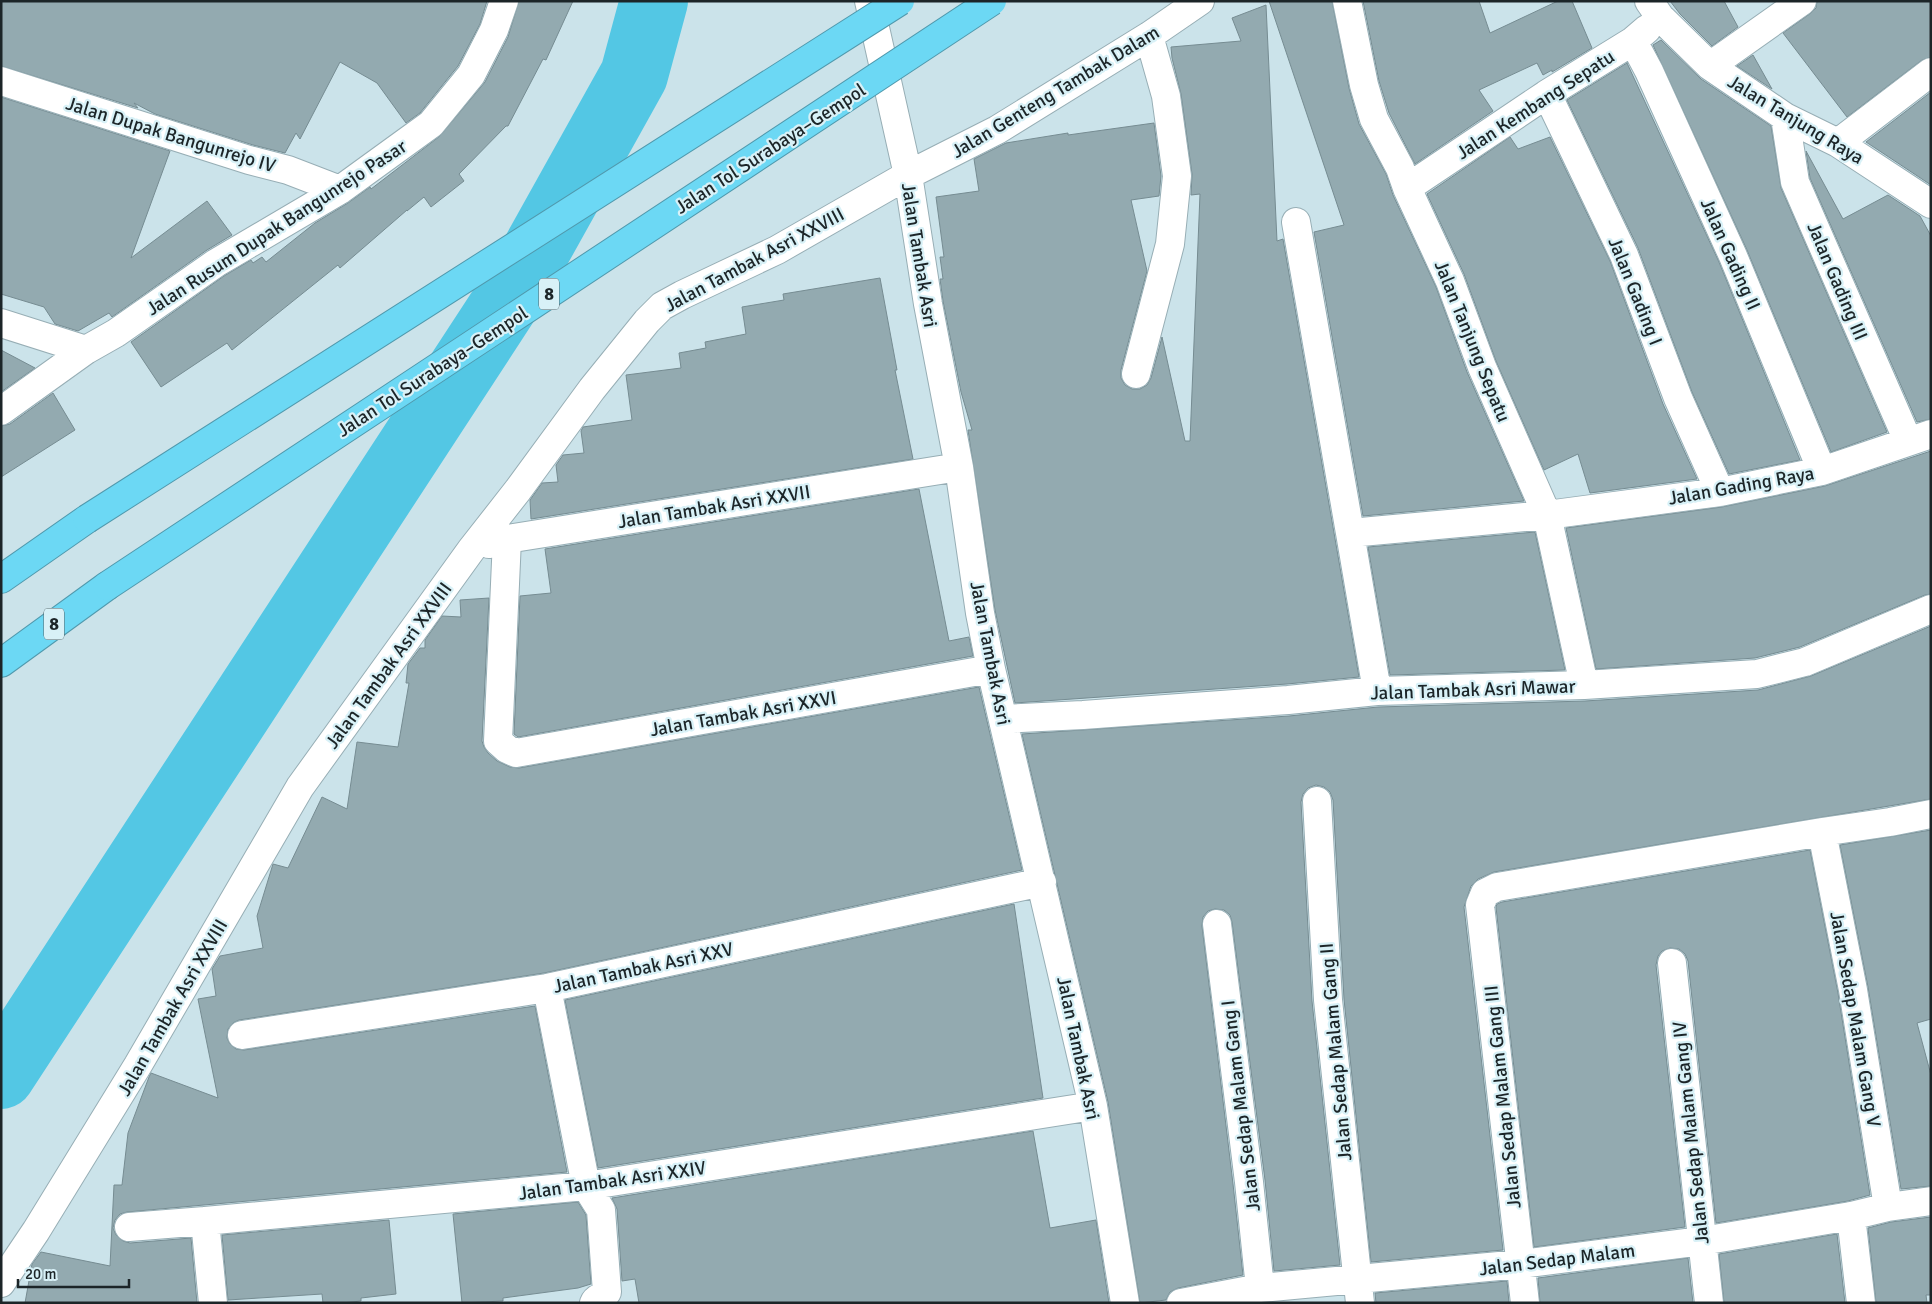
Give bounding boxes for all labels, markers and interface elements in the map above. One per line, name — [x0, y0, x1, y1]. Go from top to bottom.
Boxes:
street label: Jalan Genteng Tambak Dalam — [947, 20, 1164, 164]
street label: Jalan Kembang Sepatu — [1452, 45, 1619, 165]
street label: Jalan Tanjung Raya — [1723, 70, 1868, 170]
street label: Jalan Tol Surabaya–Gempol — [671, 78, 870, 219]
street label: Jalan Dupak Bangunrejo IV — [63, 92, 278, 178]
street label: Jalan Rusum Dupak Bangunrejo Pasar — [142, 135, 411, 321]
street label: Jalan Tambak Asri — [896, 181, 942, 329]
street label: Jalan Gading II — [1695, 195, 1765, 314]
street label: Jalan Tambak Asri XXVIII — [661, 202, 848, 317]
street label: Jalan Gading III — [1801, 219, 1873, 344]
street label: Jalan Gading I — [1602, 234, 1668, 349]
street label: Jalan Tanjung Sepatu — [1429, 257, 1515, 426]
road number: 8 — [539, 278, 559, 310]
street label: Jalan Tol Surabaya–Gempol — [333, 301, 532, 442]
street label: Jalan Gading Raya — [1666, 461, 1816, 511]
street label: Jalan Tambak Asri XXVII — [616, 480, 812, 534]
street label: Jalan Tambak Asri XXVIII — [320, 578, 457, 754]
street label: Jalan Tambak Asri — [964, 579, 1016, 727]
road number: 8 — [44, 608, 64, 640]
street label: Jalan Tambak Asri Mawar — [1370, 674, 1576, 706]
street label: Jalan Tambak Asri XXVI — [648, 686, 838, 742]
street label: Jalan Sedap Malam Gang V — [1824, 910, 1886, 1129]
street label: Jalan Tambak Asri XXVIII — [112, 915, 233, 1100]
street label: Jalan Tambak Asri XXV — [551, 937, 735, 999]
street label: Jalan Sedap Malam Gang II — [1315, 942, 1357, 1162]
street label: Jalan Tambak Asri — [1051, 974, 1105, 1122]
street label: Jalan Sedap Malam Gang III — [1479, 984, 1527, 1210]
street label: Jalan Sedap Malam Gang I — [1216, 999, 1266, 1213]
street label: Jalan Sedap Malam Gang IV — [1667, 1020, 1715, 1245]
street label: Jalan Tambak Asri XXIV — [517, 1156, 707, 1206]
street label: Jalan Sedap Malam — [1478, 1239, 1636, 1281]
scale bar — [18, 1256, 129, 1288]
text: 20 m — [25, 1265, 56, 1283]

